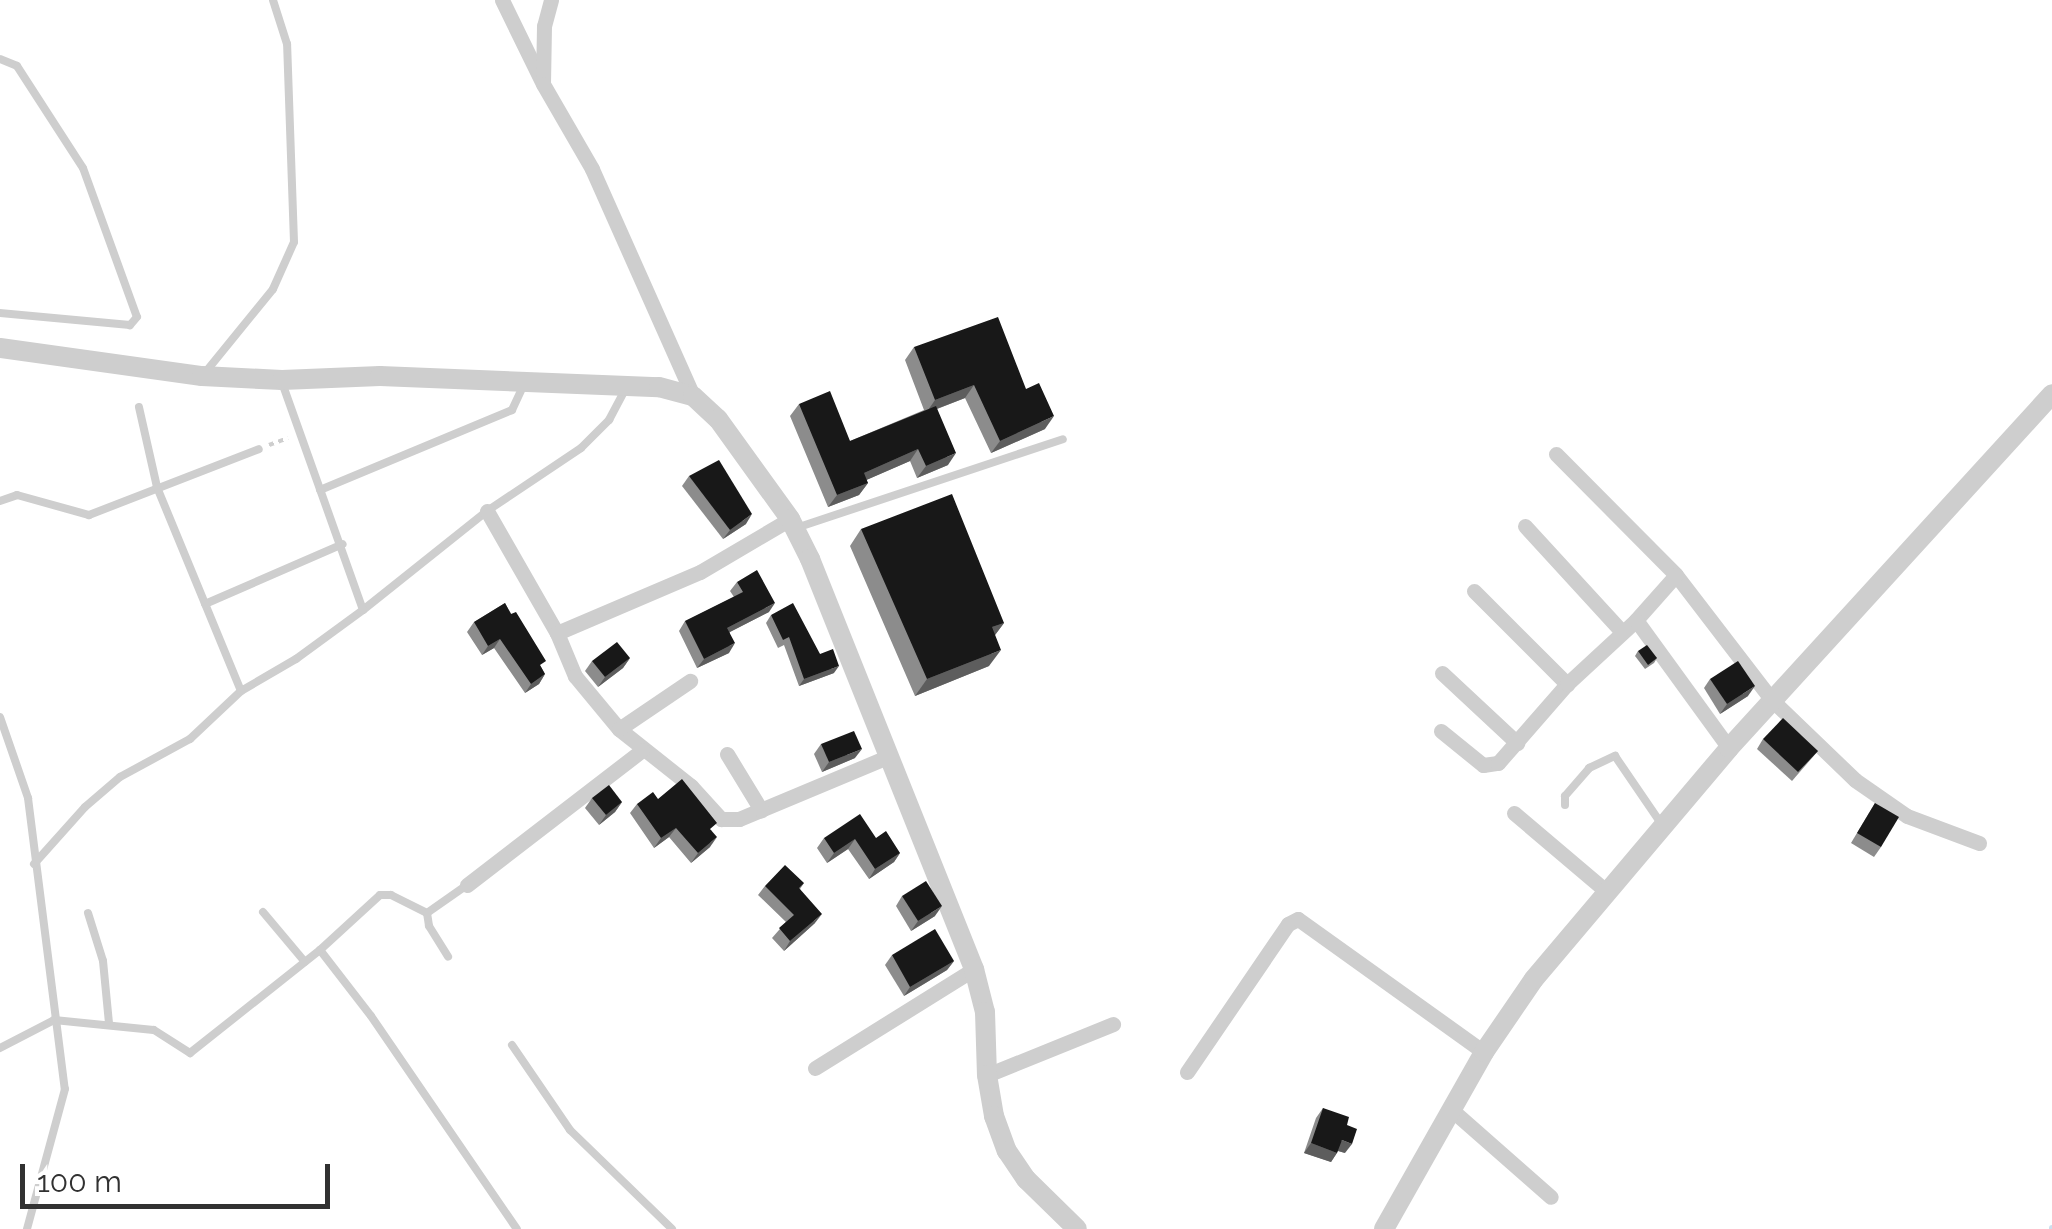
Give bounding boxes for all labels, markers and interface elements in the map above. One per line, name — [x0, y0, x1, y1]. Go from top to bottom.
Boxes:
scale bar — [25, 1144, 335, 1206]
text: 100 m — [37, 1164, 122, 1199]

